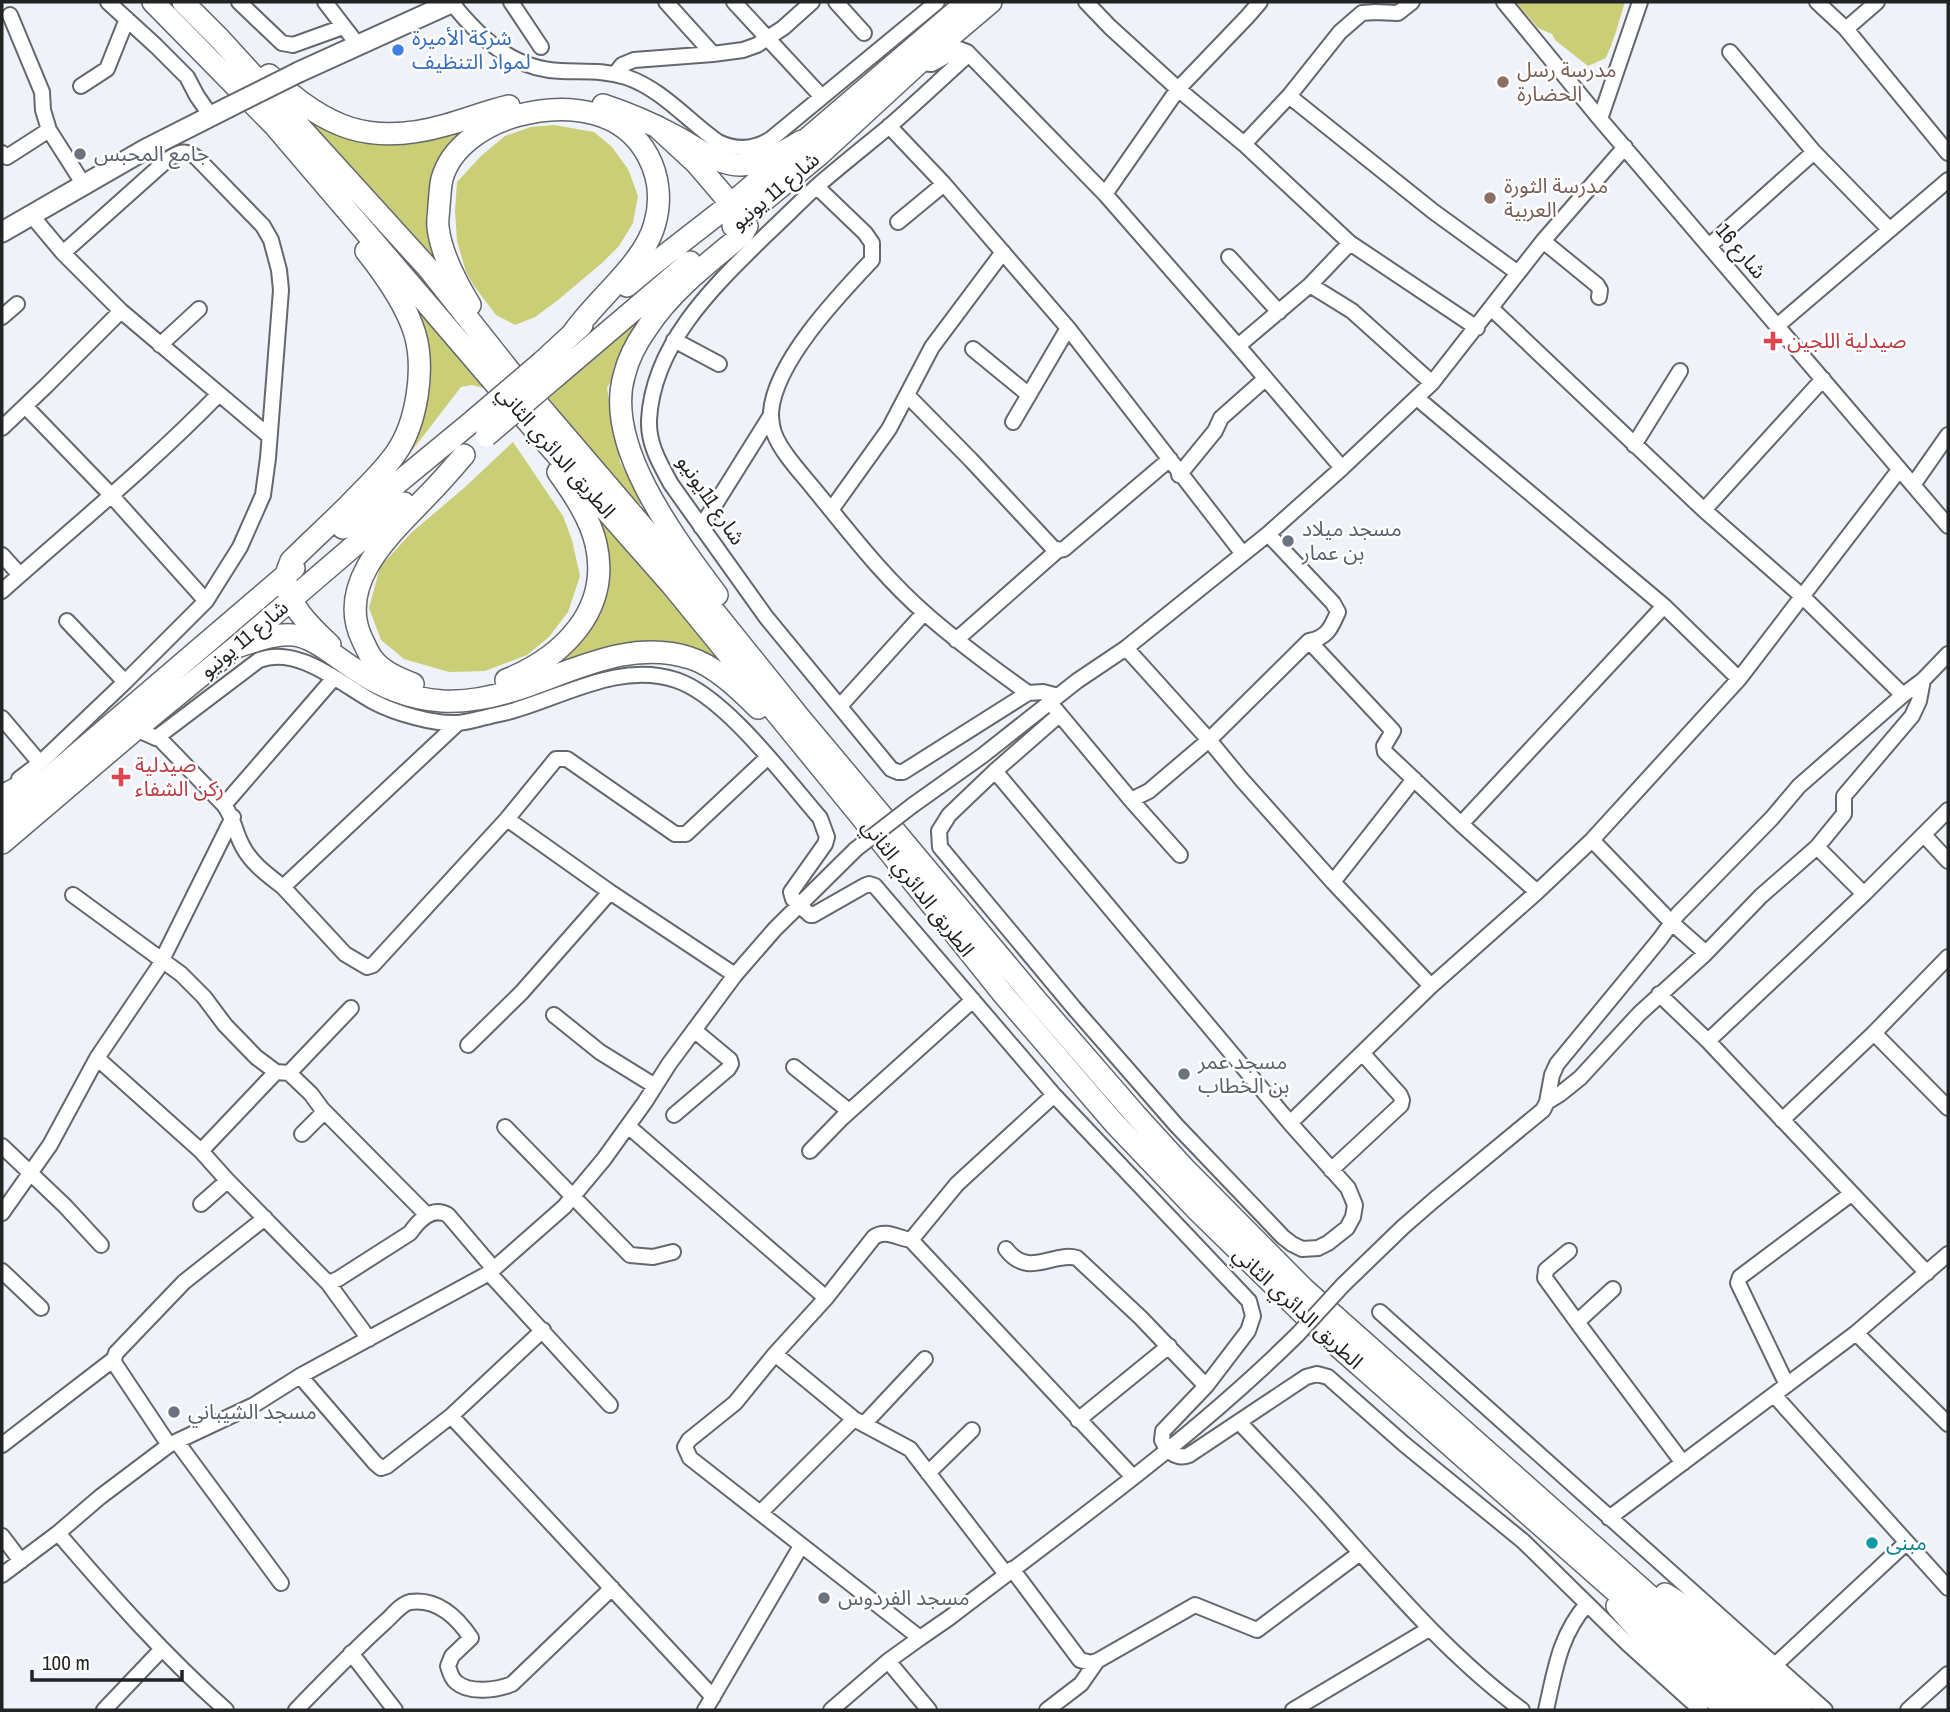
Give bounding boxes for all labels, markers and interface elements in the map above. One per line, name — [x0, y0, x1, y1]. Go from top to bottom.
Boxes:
place label: شركة الأميرة لمواد التنظيف — [412, 23, 531, 76]
marker: شركة الأميرة لمواد التنظيف — [390, 42, 406, 58]
place label: مدرسة رسل الحضارة — [1517, 55, 1617, 108]
marker: مدرسة رسل الحضارة — [1495, 74, 1511, 90]
place label: جامع المحبس — [94, 139, 209, 169]
street label: شارع 11 يونيو — [724, 145, 826, 237]
marker: جامع المحبس — [72, 146, 88, 162]
place label: مدرسة الثورة العربية — [1504, 171, 1608, 224]
marker: مدرسة الثورة العربية — [1482, 190, 1498, 206]
street label: شارع 16 — [1709, 217, 1773, 285]
place label: صيدلية اللجين — [1787, 326, 1907, 355]
marker: صيدلية اللجين — [1765, 333, 1781, 349]
street label: الطريق الدائري الثاني — [489, 379, 622, 526]
street label: شارع 11يونيو — [670, 449, 752, 551]
place label: مسجد ميلاد بن عمار — [1301, 514, 1402, 567]
marker: مسجد ميلاد بن عمار — [1280, 533, 1296, 549]
street label: شارع 11 يونيو — [193, 593, 295, 685]
place label: صيدلية ركن الشفاء — [135, 750, 224, 803]
marker: صيدلية ركن الشفاء — [113, 769, 129, 785]
street label: الطريق الدائري الثاني — [854, 813, 982, 964]
place label: مسجد عمر بن الخطاب — [1197, 1047, 1289, 1100]
marker: مسجد عمر بن الخطاب — [1176, 1066, 1192, 1082]
street label: الطريق الدائري الثاني — [1226, 1240, 1370, 1377]
place label: مسجد الشيباني — [188, 1397, 317, 1428]
marker: مسجد الشيباني — [166, 1404, 182, 1420]
place label: مبنى — [1886, 1528, 1927, 1557]
marker: مبنى — [1864, 1535, 1880, 1551]
place label: مسجد الفردوس — [838, 1583, 970, 1612]
marker: مسجد الفردوس — [816, 1590, 832, 1606]
scale bar — [32, 1638, 182, 1682]
text: 100 m — [42, 1648, 90, 1677]

